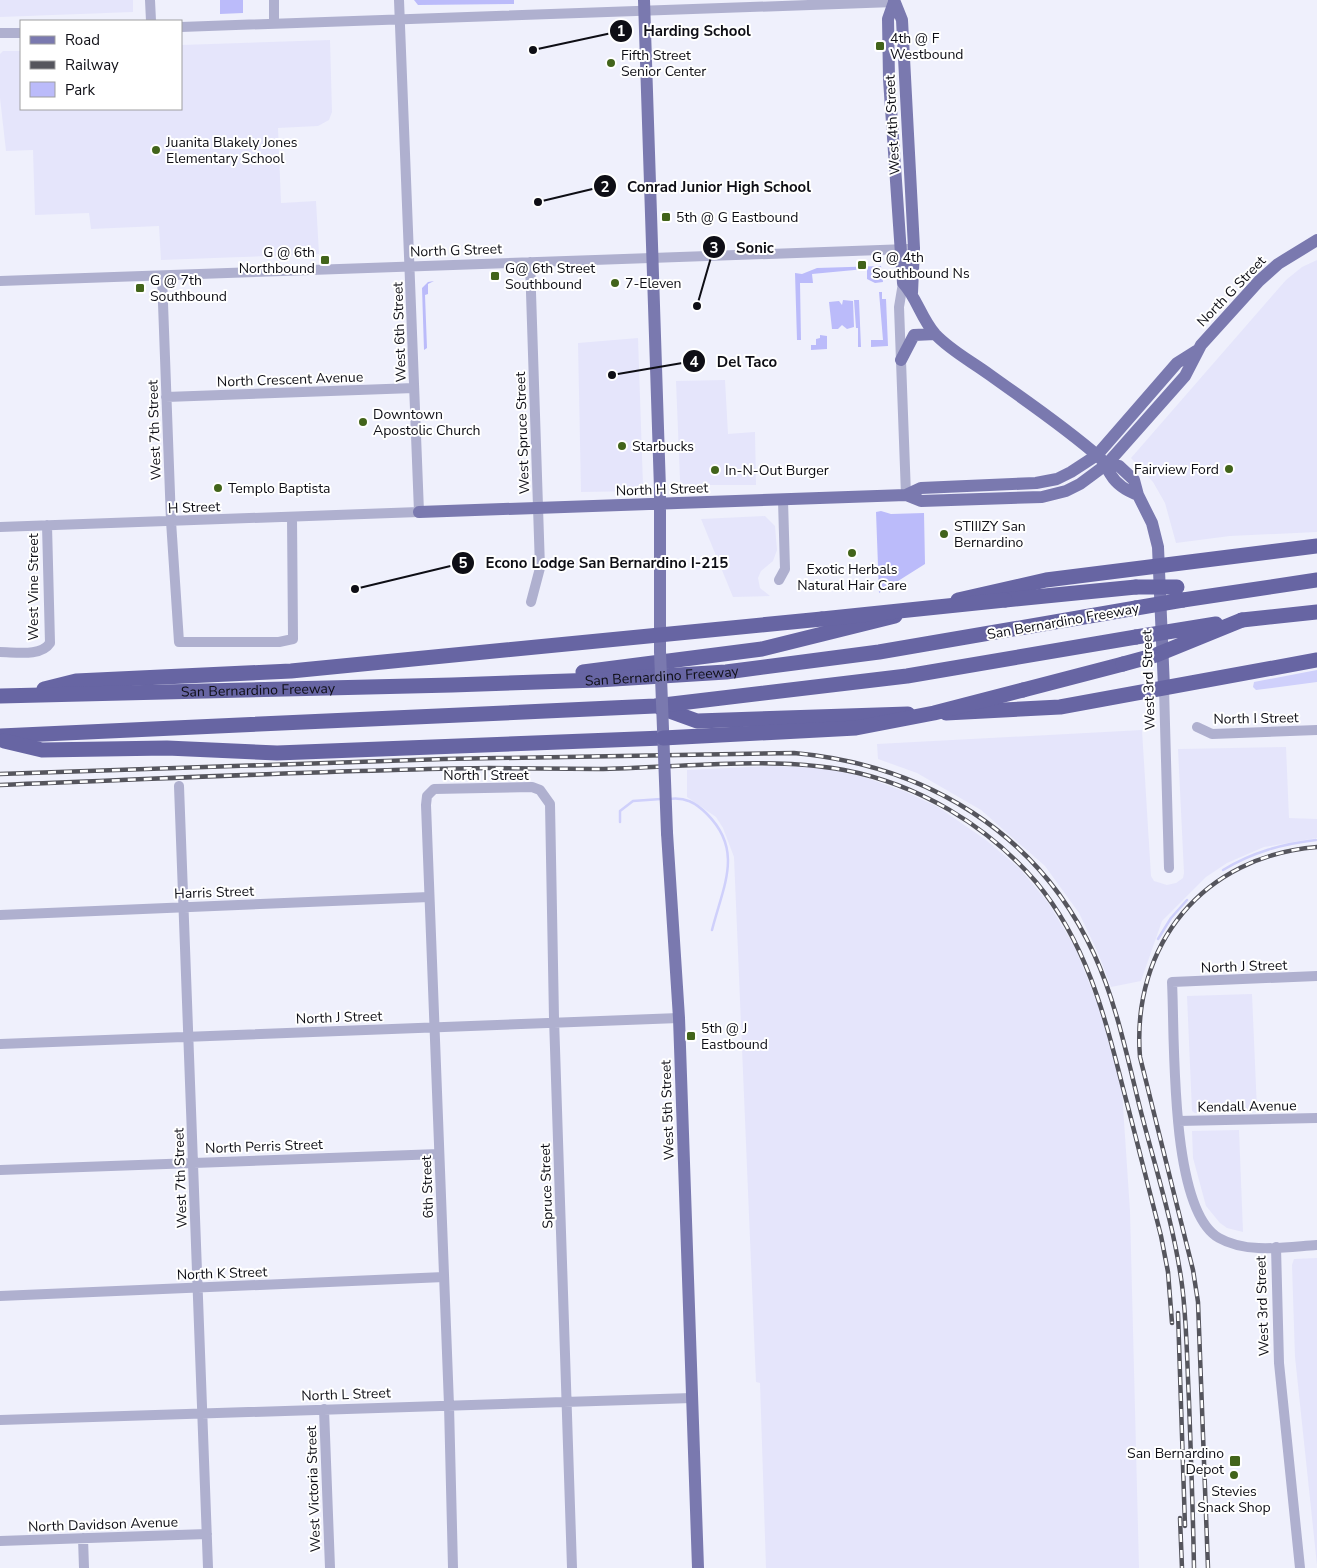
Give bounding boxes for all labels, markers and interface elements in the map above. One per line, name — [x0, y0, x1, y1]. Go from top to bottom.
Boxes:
callout: Harding School — [609, 16, 761, 46]
legend — [20, 20, 182, 110]
text: 1 — [616, 21, 626, 41]
text: Harding School — [643, 21, 751, 41]
place label: 4th @ F Westbound — [890, 29, 964, 64]
text: Road — [65, 30, 100, 50]
marker: 4th @ F Westbound — [874, 40, 886, 52]
place label: Fifth Street Senior Center — [621, 46, 706, 81]
text: Railway — [65, 55, 119, 75]
marker: Fifth Street Senior Center — [605, 57, 617, 69]
street label: West 4th Street — [880, 74, 905, 176]
text: Park — [65, 80, 95, 100]
place label: Juanita Blakely Jones Elementary School — [165, 133, 298, 168]
marker: Juanita Blakely Jones Elementary School — [150, 144, 162, 156]
callout: Conrad Junior High School — [592, 171, 821, 201]
text: 2 — [600, 177, 610, 197]
text: Conrad Junior High School — [627, 177, 811, 197]
place label: 5th @ G Eastbound — [676, 208, 798, 227]
marker: 5th @ G Eastbound — [660, 211, 672, 223]
callout: Sonic — [701, 232, 784, 262]
text: 3 — [709, 238, 719, 258]
text: Sonic — [736, 238, 774, 258]
street label: North G Street — [410, 239, 502, 262]
place label: G @ 6th Northbound — [239, 243, 315, 278]
place label: G @ 4th Southbound Ns — [872, 248, 970, 283]
street label: North G Street — [1193, 252, 1270, 331]
marker: G @ 6th Northbound — [319, 254, 331, 266]
place label: G@ 6th Street Southbound — [505, 259, 595, 294]
marker: G @ 4th Southbound Ns — [856, 259, 868, 271]
marker: G@ 6th Street Southbound — [489, 270, 501, 282]
place label: G @ 7th Southbound — [150, 271, 227, 306]
place label: 7-Eleven — [625, 274, 681, 293]
marker: 7-Eleven — [609, 277, 621, 289]
street label: West 6th Street — [388, 281, 411, 382]
marker: G @ 7th Southbound — [134, 282, 146, 294]
callout: Del Taco — [682, 346, 787, 376]
text: 4 — [689, 352, 699, 372]
text: Del Taco — [717, 352, 778, 372]
street label: North Crescent Avenue — [217, 367, 363, 392]
street label: West Spruce Street — [511, 371, 534, 494]
street label: West 7th Street — [143, 379, 166, 480]
place label: Downtown Apostolic Church — [373, 405, 481, 440]
marker: Downtown Apostolic Church — [357, 416, 369, 428]
place label: Starbucks — [632, 437, 694, 456]
marker: Starbucks — [616, 440, 628, 452]
place label: Fairview Ford — [1134, 460, 1219, 479]
place label: In-N-Out Burger — [725, 461, 829, 480]
marker: Fairview Ford — [1223, 463, 1235, 475]
marker: In-N-Out Burger — [709, 464, 721, 476]
street label: North H Street — [615, 478, 709, 501]
place label: Templo Baptista — [228, 479, 331, 498]
marker: Templo Baptista — [212, 482, 224, 494]
street label: H Street — [167, 497, 221, 518]
place label: STIIIZY San Bernardino — [954, 517, 1026, 552]
marker: STIIIZY San Bernardino — [938, 528, 950, 540]
street label: West Vine Street — [24, 533, 43, 641]
marker: Exotic Herbals Natural Hair Care — [846, 547, 858, 559]
callout: Econo Lodge San Bernardino I-215 — [450, 548, 738, 578]
text: 5 — [458, 553, 468, 573]
text: Econo Lodge San Bernardino I-215 — [486, 553, 728, 573]
place label: Exotic Herbals Natural Hair Care — [797, 560, 907, 595]
street label: San Bernardino Freeway — [986, 599, 1141, 644]
street label: West 3rd Street — [1137, 629, 1160, 731]
street label: San Bernardino Freeway — [584, 661, 741, 690]
street label: San Bernardino Freeway — [181, 679, 336, 702]
street label: North I Street — [1213, 708, 1299, 729]
street label: North I Street — [443, 766, 529, 785]
street label: Harris Street — [174, 882, 254, 903]
street label: North J Street — [1201, 955, 1288, 978]
street label: North J Street — [296, 1006, 383, 1029]
place label: 5th @ J Eastbound — [701, 1019, 768, 1054]
marker: 5th @ J Eastbound — [685, 1030, 697, 1042]
street label: West 5th Street — [656, 1059, 679, 1160]
street label: Kendall Avenue — [1197, 1096, 1297, 1117]
street label: West 7th Street — [169, 1127, 192, 1228]
street label: North Perris Street — [205, 1135, 323, 1158]
street label: Spruce Street — [536, 1143, 557, 1229]
street label: 6th Street — [417, 1155, 438, 1219]
street label: West 3rd Street — [1251, 1255, 1274, 1357]
street label: North K Street — [176, 1262, 268, 1285]
street label: North L Street — [301, 1383, 391, 1406]
street label: West Victoria Street — [302, 1425, 325, 1553]
place label: San Bernardino Depot — [1127, 1444, 1224, 1479]
marker: San Bernardino Depot — [1228, 1454, 1242, 1468]
marker: Stevies Snack Shop — [1228, 1469, 1240, 1481]
place label: Stevies Snack Shop — [1197, 1482, 1271, 1517]
street label: North Davidson Avenue — [28, 1512, 178, 1537]

